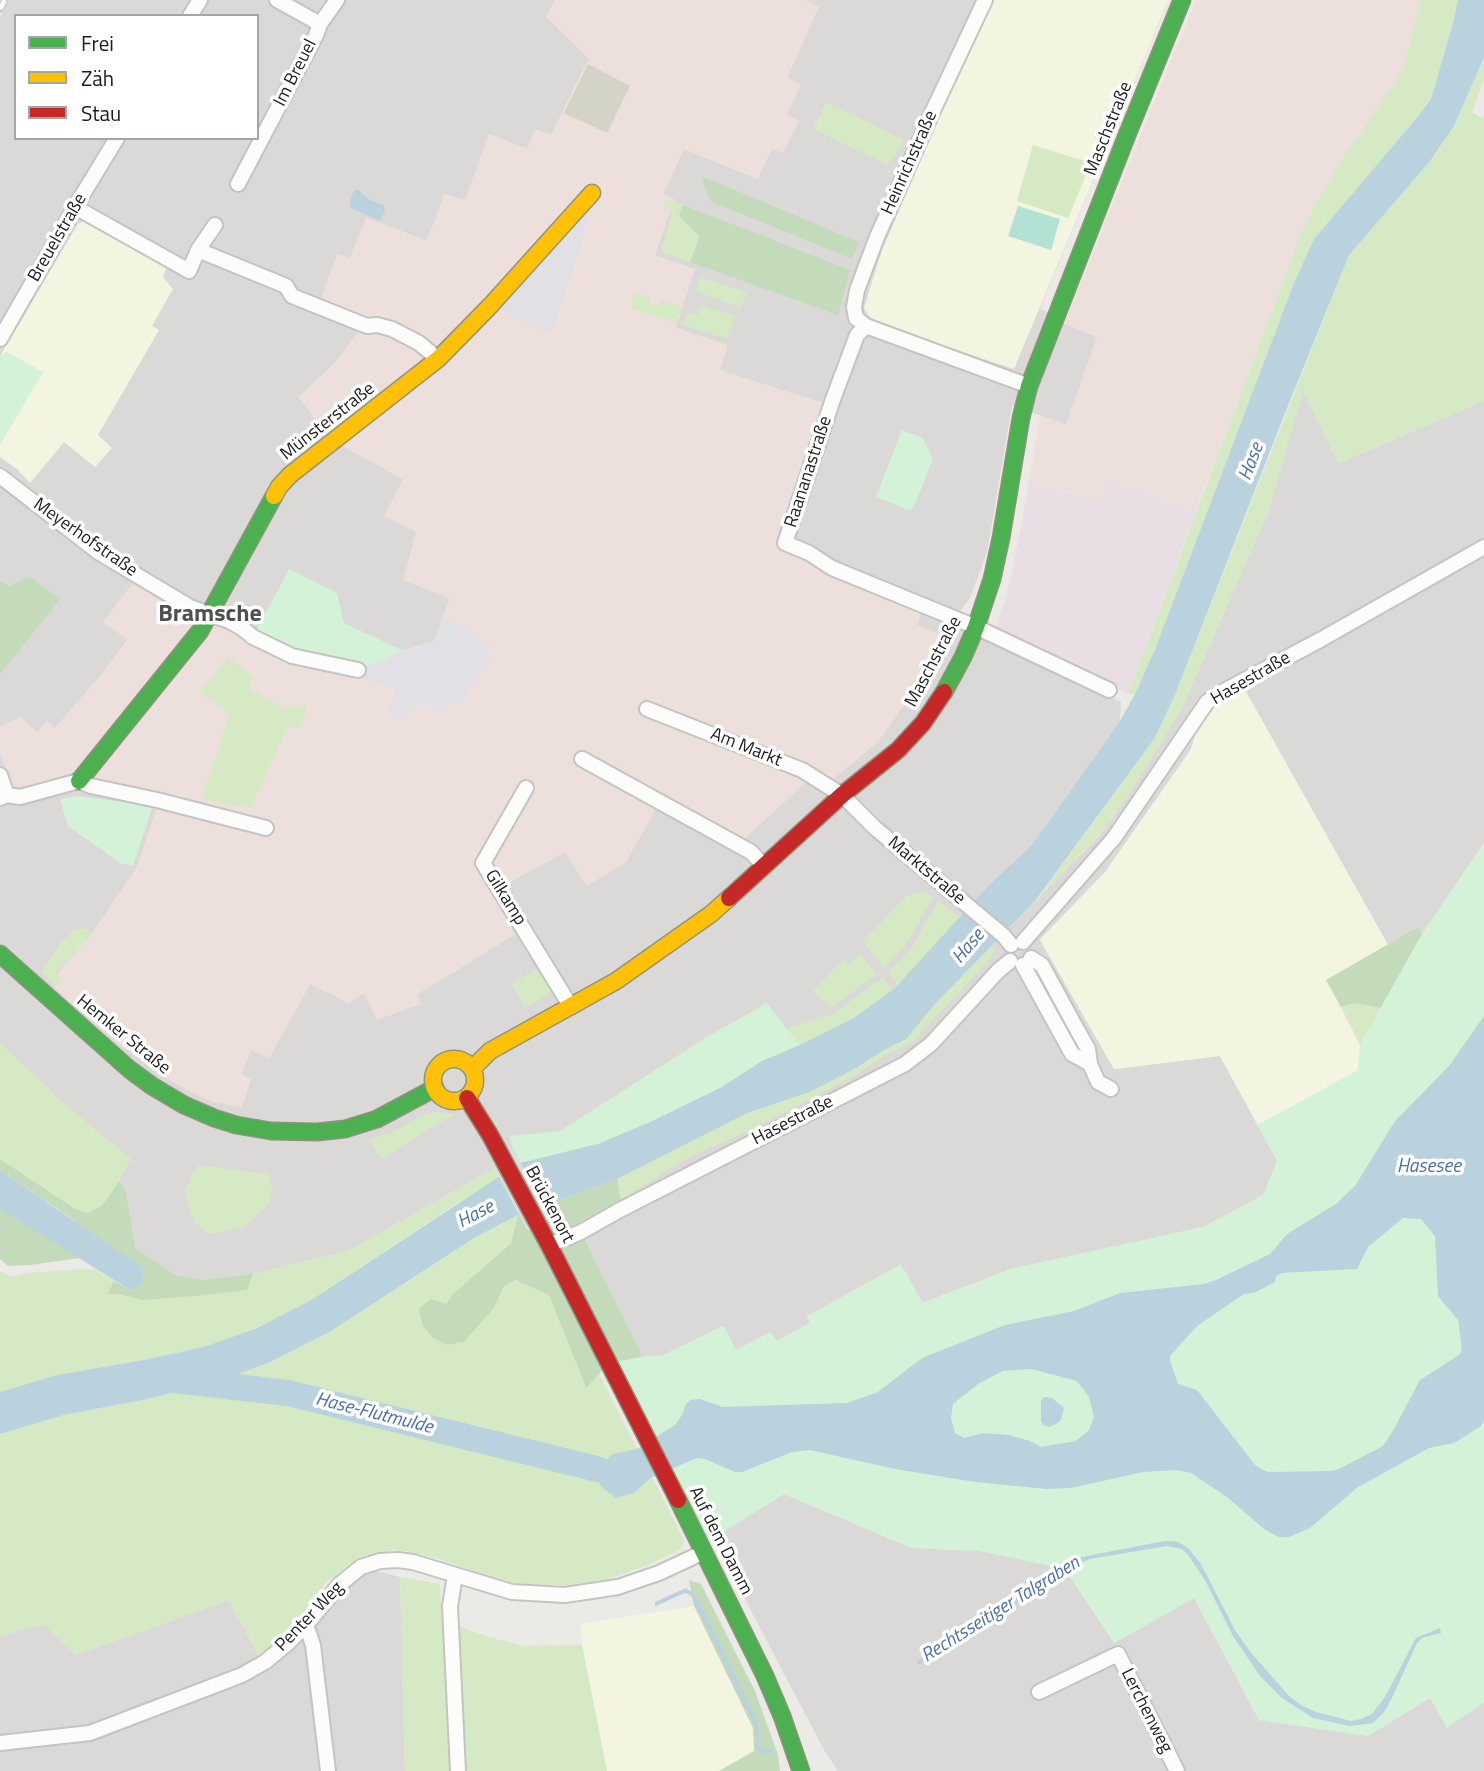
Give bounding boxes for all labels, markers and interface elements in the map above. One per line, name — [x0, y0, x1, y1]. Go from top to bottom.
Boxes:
legend — [14, 14, 259, 140]
text: Frei — [81, 27, 114, 59]
street label: Im Breuel — [270, 36, 322, 110]
text: Zäh — [81, 62, 114, 94]
street label: Maschstraße — [1080, 79, 1138, 179]
text: Stau — [81, 97, 121, 129]
street label: Heinrichstraße — [877, 108, 943, 218]
street label: Breuelstraße — [24, 190, 92, 286]
street label: Münsterstraße — [277, 378, 379, 466]
street label: Raananastraße — [781, 414, 837, 530]
water label: Hase — [1235, 440, 1269, 484]
street label: Meyerhofstraße — [29, 494, 141, 582]
district label: Bramsche — [158, 601, 262, 629]
street label: Maschstraße — [901, 613, 967, 711]
street label: Hasestraße — [1208, 648, 1294, 710]
street label: Am Markt — [707, 724, 785, 772]
street label: Marktstraße — [883, 832, 969, 910]
street label: Gilkamp — [480, 866, 530, 930]
water label: Hase — [948, 925, 990, 969]
street label: Hemker Straße — [72, 991, 174, 1079]
street label: Hasestraße — [749, 1091, 837, 1151]
water label: Hasesee — [1397, 1156, 1461, 1178]
street label: Brückenort — [520, 1163, 578, 1247]
water label: Hase — [454, 1196, 498, 1234]
water label: Hase-Flutmulde — [313, 1388, 435, 1440]
street label: Auf dem Damm — [683, 1483, 757, 1599]
water label: Rechtsseitiger Talgraben — [918, 1552, 1084, 1668]
street label: Penter Weg — [271, 1578, 349, 1656]
street label: Lerchenweg — [1116, 1665, 1176, 1757]

